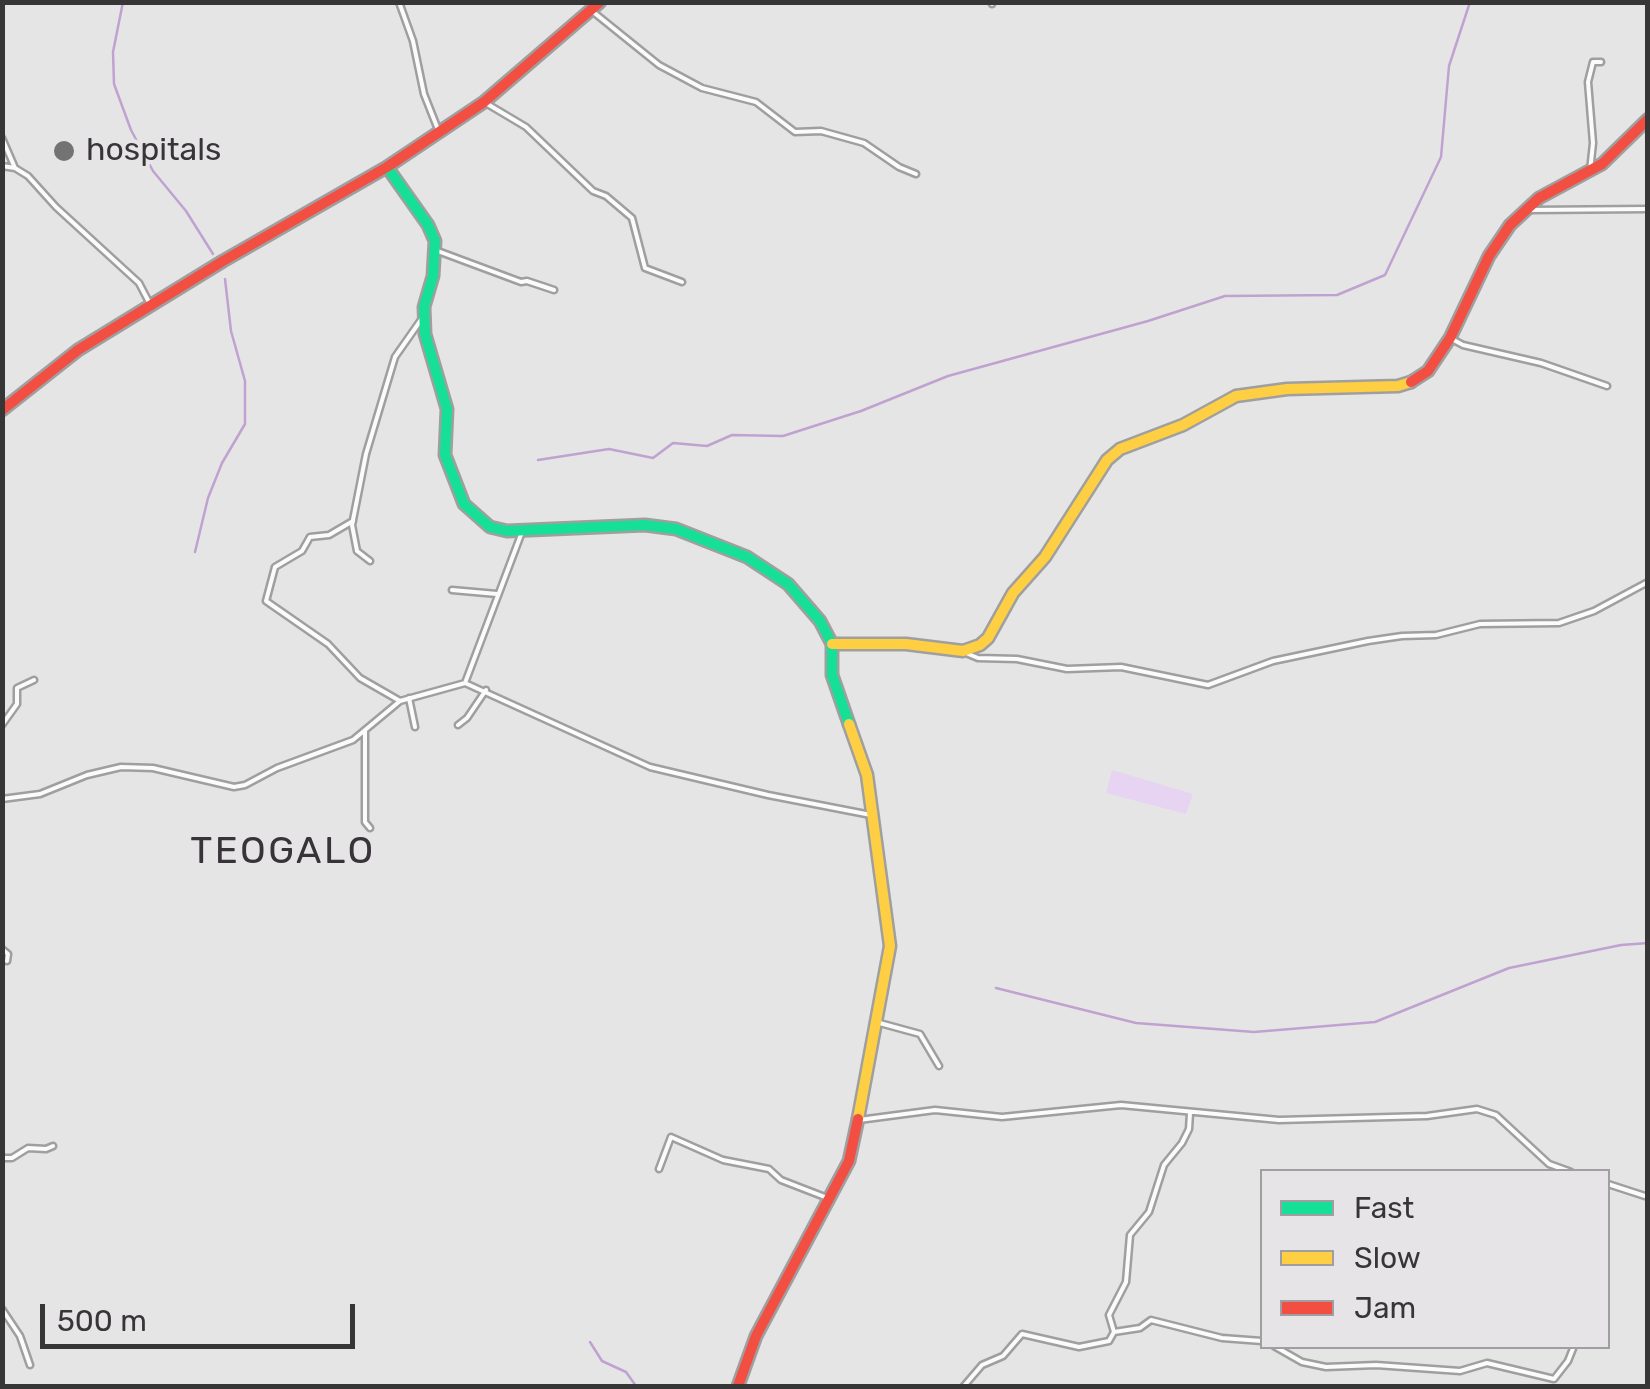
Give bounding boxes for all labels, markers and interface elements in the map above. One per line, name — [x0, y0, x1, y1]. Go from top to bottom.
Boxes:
place label: hospitals — [86, 132, 221, 170]
marker: hospitals — [51, 138, 77, 164]
district label: TEOGALO — [190, 829, 376, 875]
legend — [1260, 1169, 1610, 1349]
text: Fast — [1354, 1190, 1414, 1226]
text: Slow — [1354, 1240, 1421, 1276]
scale bar — [45, 1284, 360, 1346]
text: Jam — [1354, 1290, 1416, 1326]
text: 500 m — [57, 1303, 147, 1339]

